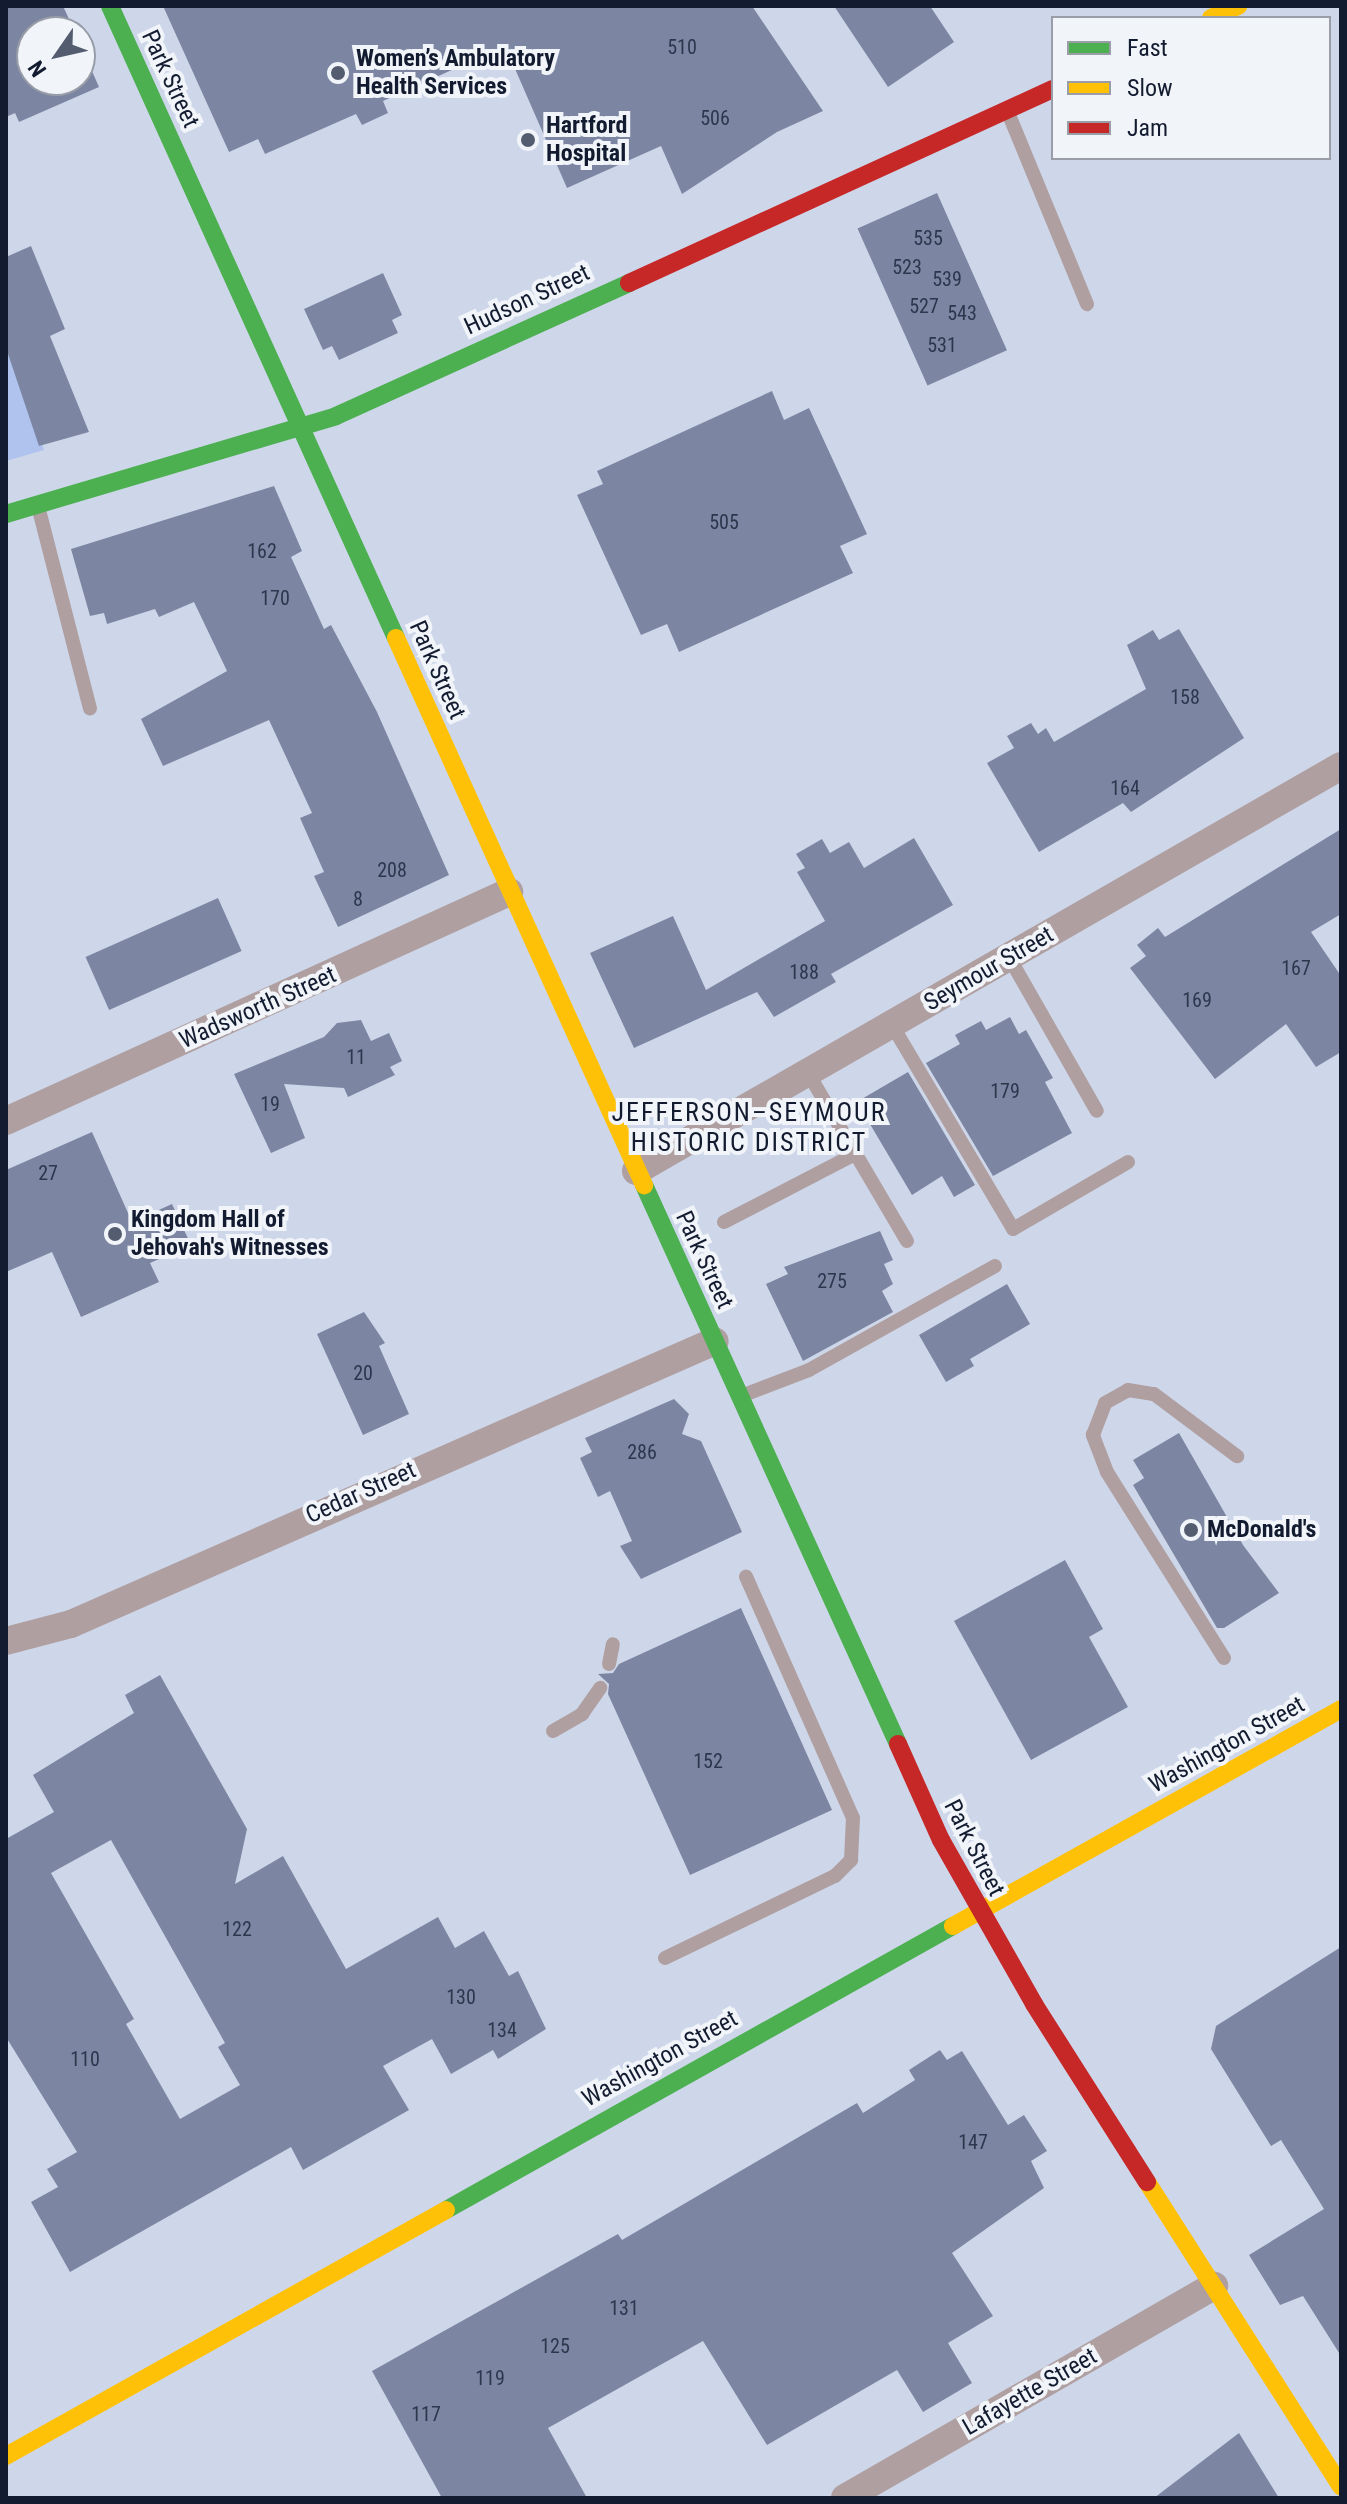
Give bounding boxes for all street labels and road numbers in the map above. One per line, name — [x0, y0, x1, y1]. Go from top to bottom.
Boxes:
street label: Park Street — [135, 26, 205, 132]
street label: Hudson Street — [460, 258, 594, 342]
street label: Park Street — [403, 616, 471, 724]
street label: Seymour Street — [919, 920, 1059, 1018]
street label: Wadsworth Street — [175, 961, 341, 1055]
street label: Park Street — [669, 1207, 739, 1313]
street label: Cedar Street — [302, 1456, 420, 1530]
street label: Washington Street — [1144, 1690, 1310, 1800]
street label: Park Street — [937, 1795, 1011, 1901]
street label: Washington Street — [577, 2004, 743, 2114]
street label: Lafayette Street — [958, 2342, 1102, 2442]

